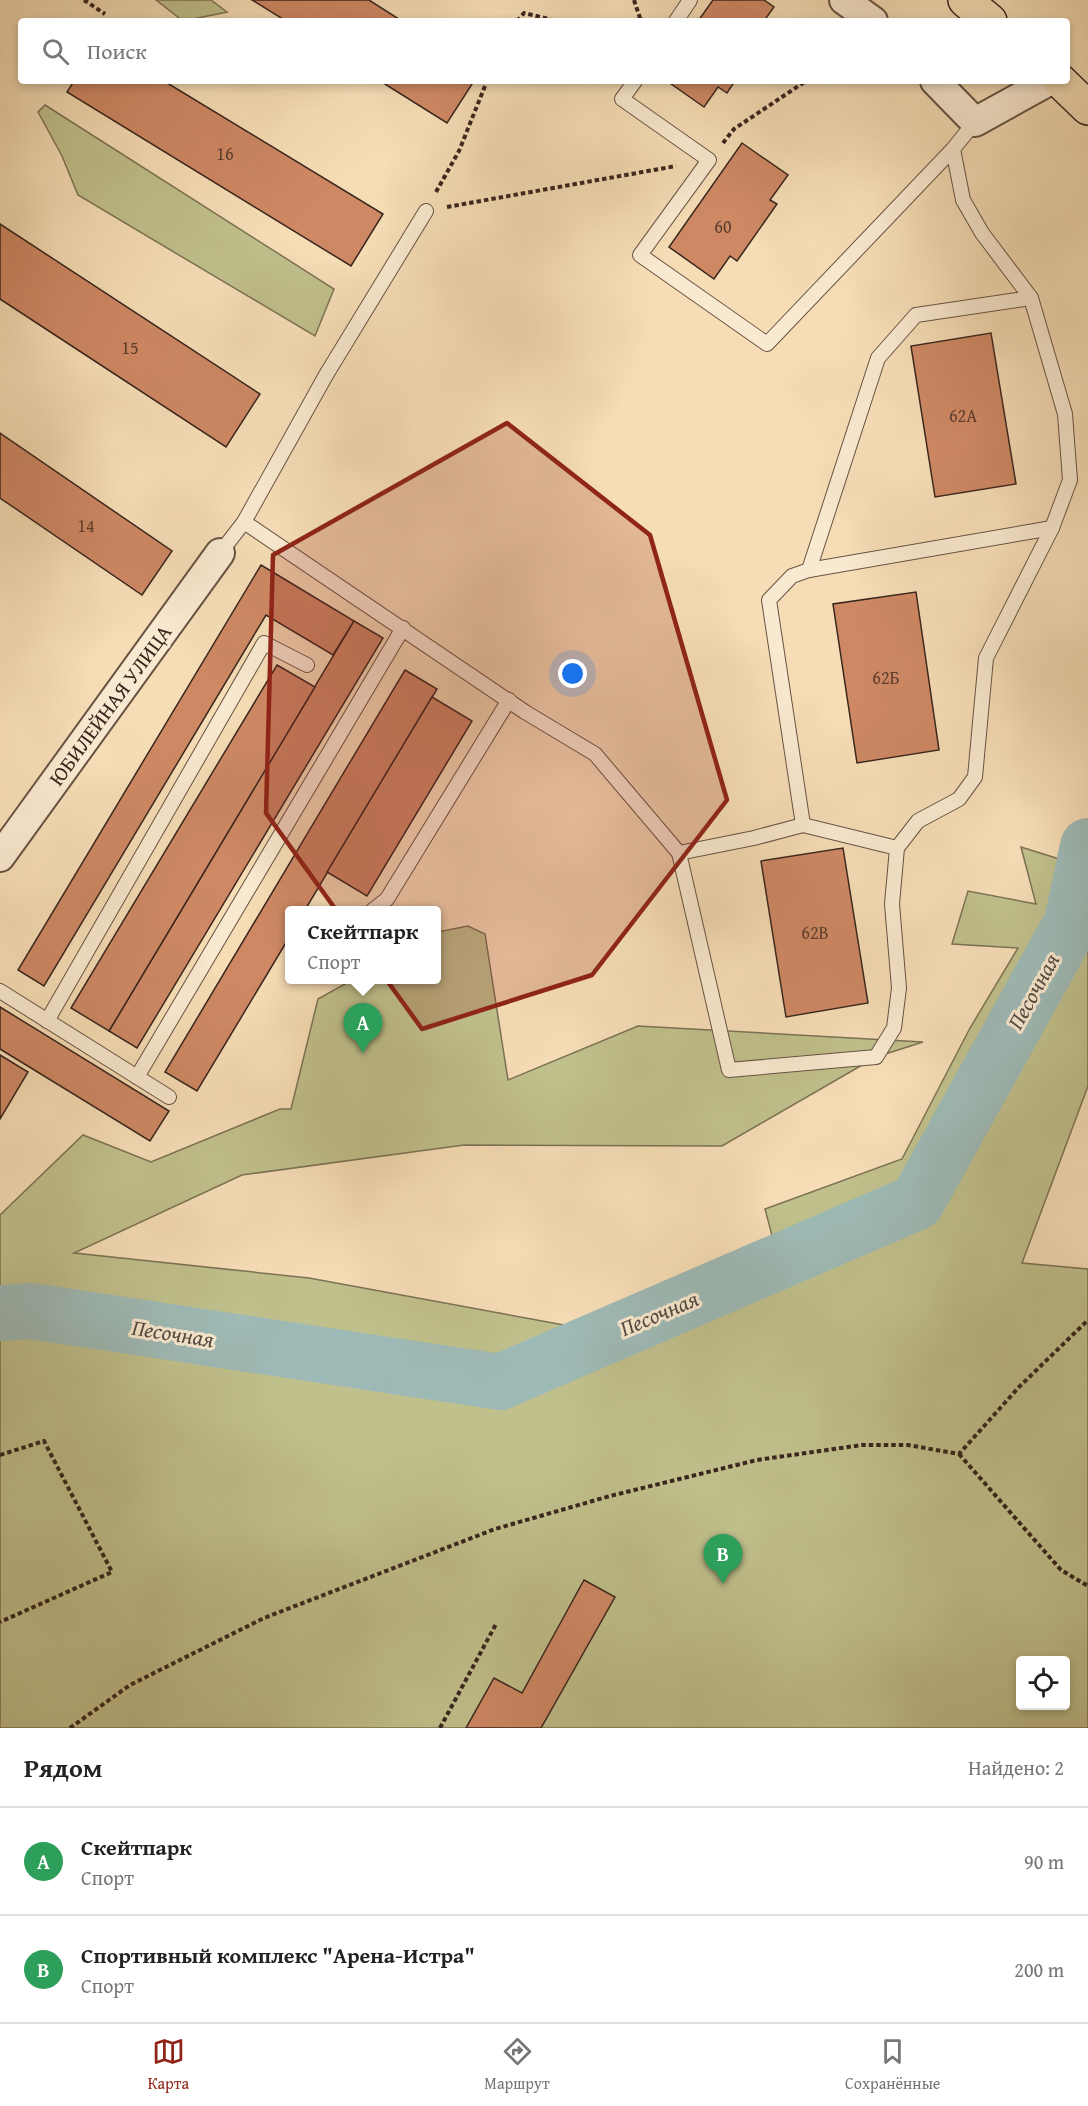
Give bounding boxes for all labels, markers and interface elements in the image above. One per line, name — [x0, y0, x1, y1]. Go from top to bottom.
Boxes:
search box — [18, 18, 1070, 84]
icon: search — [39, 35, 72, 68]
text: Поиск — [87, 35, 147, 67]
house number: 16 — [216, 140, 234, 167]
house number: 60 — [714, 213, 732, 240]
house number: 15 — [121, 334, 139, 361]
house number: 62А — [949, 402, 977, 429]
house number: 14 — [77, 512, 95, 539]
street label: ЮБИЛЕЙНАЯ УЛИЦА — [41, 618, 179, 792]
your location — [558, 659, 587, 688]
house number: 62Б — [872, 664, 900, 691]
popup — [285, 906, 441, 984]
text: Скейтпарк — [308, 915, 418, 947]
house number: 62В — [801, 919, 829, 946]
text: Спорт — [308, 947, 360, 976]
water label: Песочная — [999, 947, 1067, 1035]
pin: A — [344, 1004, 382, 1053]
water label: Песочная — [615, 1282, 703, 1344]
water label: Песочная — [130, 1311, 217, 1355]
pin: B — [704, 1534, 742, 1584]
map controls — [1016, 1656, 1070, 1710]
button: locate — [1016, 1656, 1070, 1710]
text: Рядом — [24, 1748, 102, 1787]
text: Найдено: 2 — [968, 1753, 1064, 1782]
text: Скейтпарк — [81, 1831, 192, 1863]
text: A — [37, 1847, 50, 1876]
text: 90 m — [1024, 1847, 1064, 1876]
text: Спорт — [81, 1863, 134, 1892]
text: Спортивный комплекс "Арена-Истра" — [81, 1939, 475, 1971]
text: B — [37, 1955, 50, 1984]
text: 200 m — [1014, 1955, 1064, 1984]
text: Спорт — [81, 1971, 134, 2000]
tab: Карта — [148, 2035, 189, 2095]
tab: Маршрут — [484, 2035, 550, 2095]
tab: Сохранённые — [845, 2035, 940, 2095]

